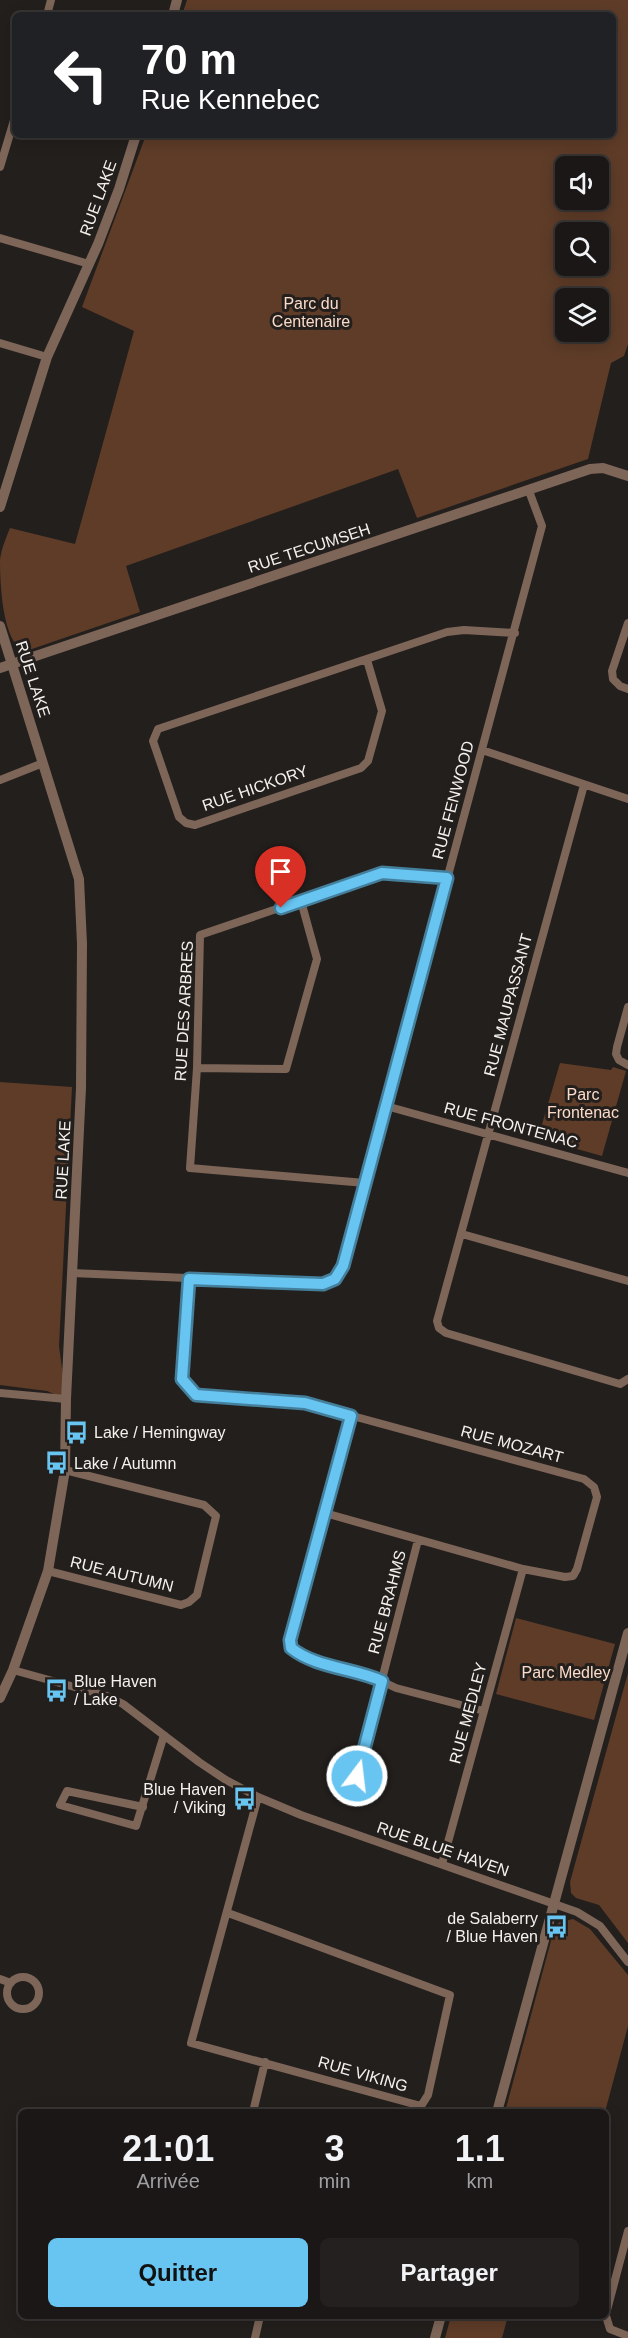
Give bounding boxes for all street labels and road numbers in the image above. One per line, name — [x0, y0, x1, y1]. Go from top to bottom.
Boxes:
street label: RUE LAKE — [76, 158, 120, 238]
street label: RUE TECUMSEH — [246, 520, 372, 576]
street label: RUE LAKE — [13, 639, 53, 719]
street label: RUE FENWOOD — [429, 739, 477, 861]
street label: RUE HICKORY — [200, 762, 310, 814]
street label: RUE MAUPASSANT — [481, 931, 535, 1078]
street label: RUE DES ARBRES — [172, 940, 196, 1082]
street label: RUE FRONTENAC — [442, 1099, 580, 1151]
street label: RUE LAKE — [52, 1120, 74, 1200]
street label: RUE MOZART — [459, 1422, 565, 1466]
street label: RUE BRAHMS — [365, 1548, 409, 1656]
street label: RUE AUTUMN — [69, 1553, 175, 1595]
street label: RUE MEDLEY — [446, 1660, 490, 1765]
street label: RUE BLUE HAVEN — [375, 1818, 511, 1880]
street label: RUE VIKING — [316, 2053, 410, 2095]

